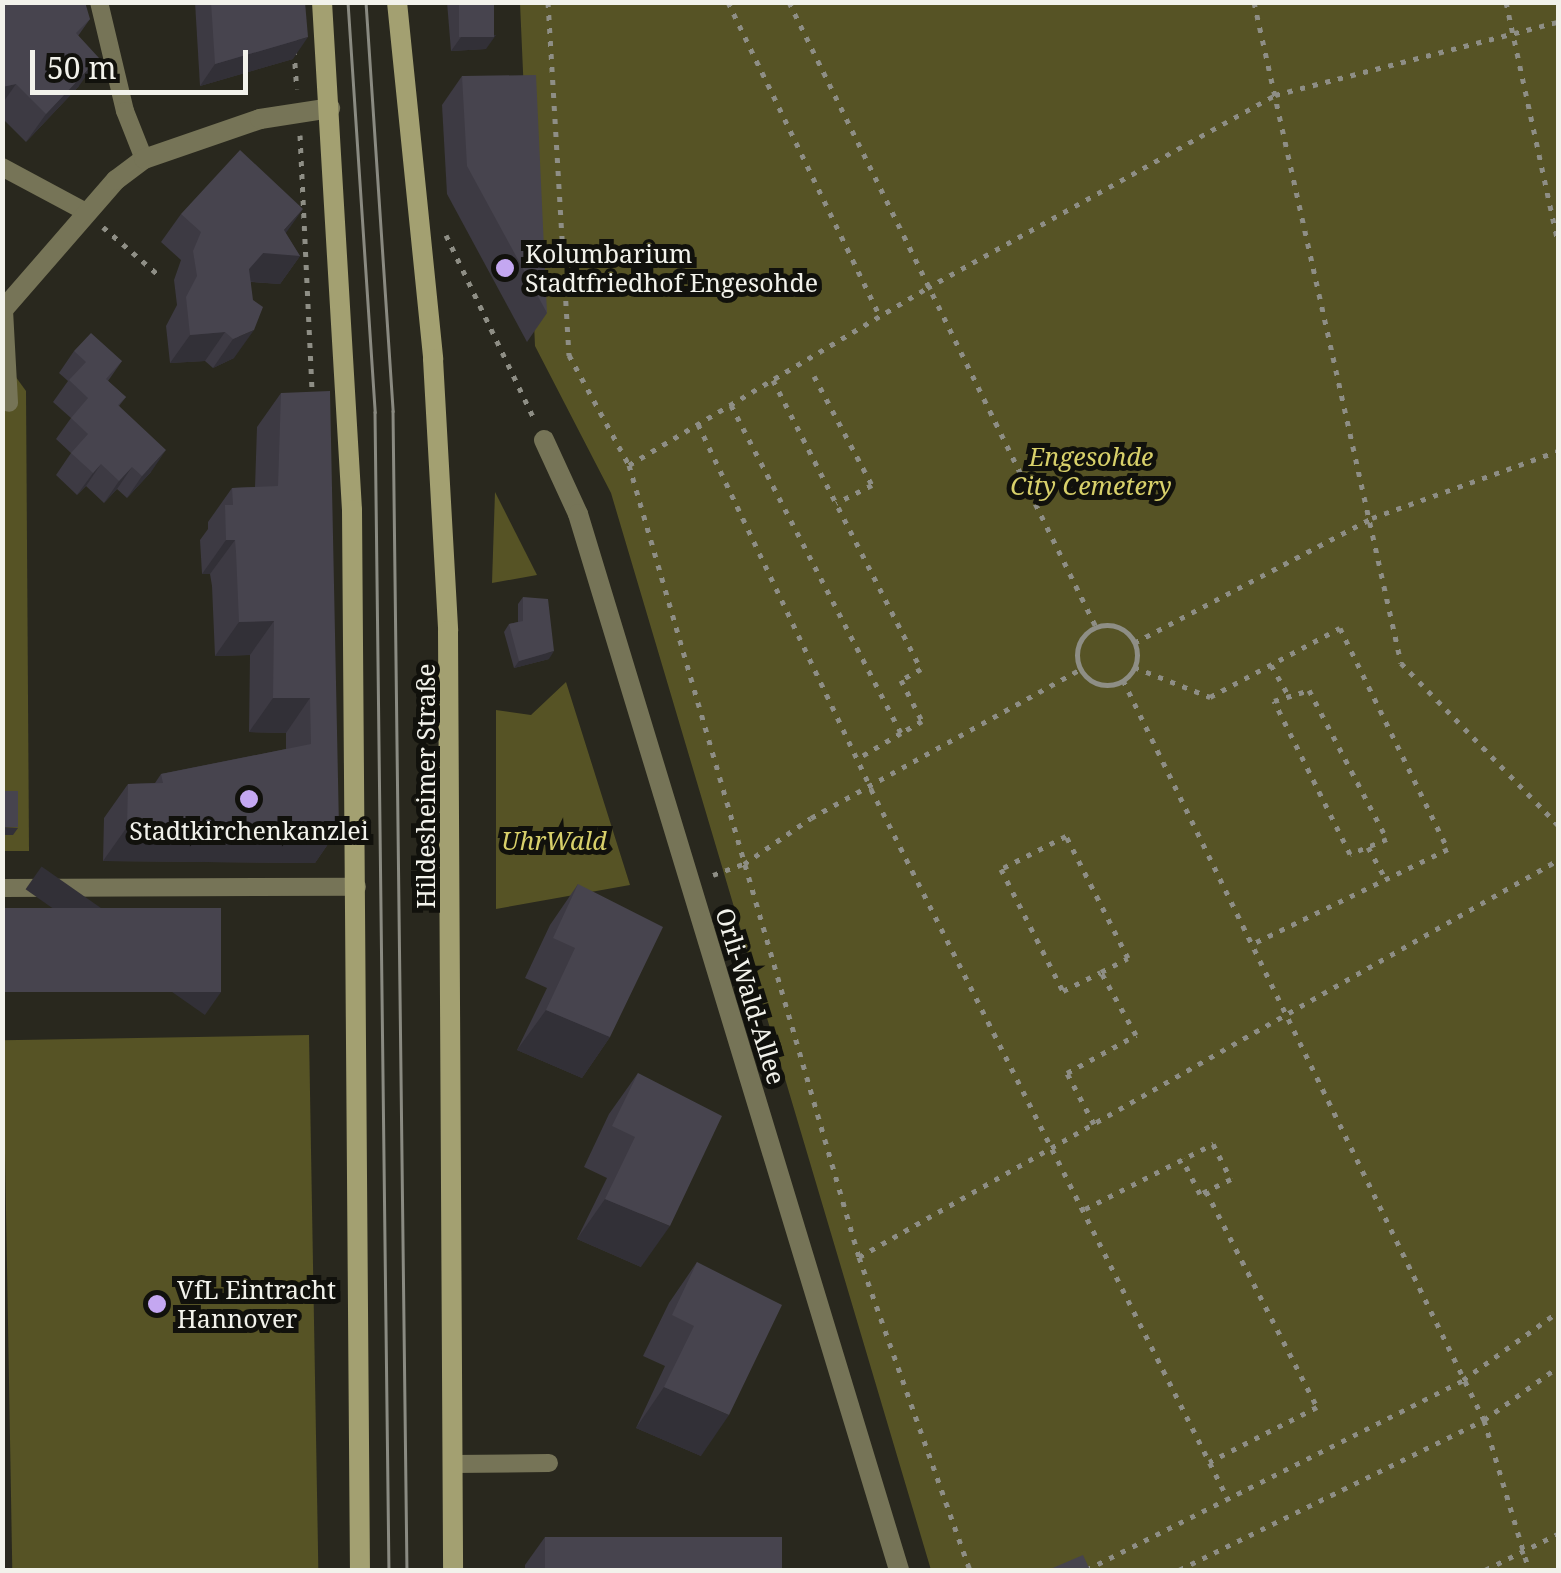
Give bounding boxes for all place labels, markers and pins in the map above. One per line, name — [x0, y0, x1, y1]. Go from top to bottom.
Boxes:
place label: Kolumbarium Stadtfriedhof Engesohde — [525, 239, 818, 298]
marker: Kolumbarium Stadtfriedhof Engesohde — [494, 257, 516, 279]
marker: Stadtkirchenkanzlei — [238, 788, 260, 810]
place label: Stadtkirchenkanzlei — [129, 815, 369, 845]
place label: VfL Eintracht Hannover — [177, 1275, 336, 1334]
marker: VfL Eintracht Hannover — [146, 1293, 168, 1315]

